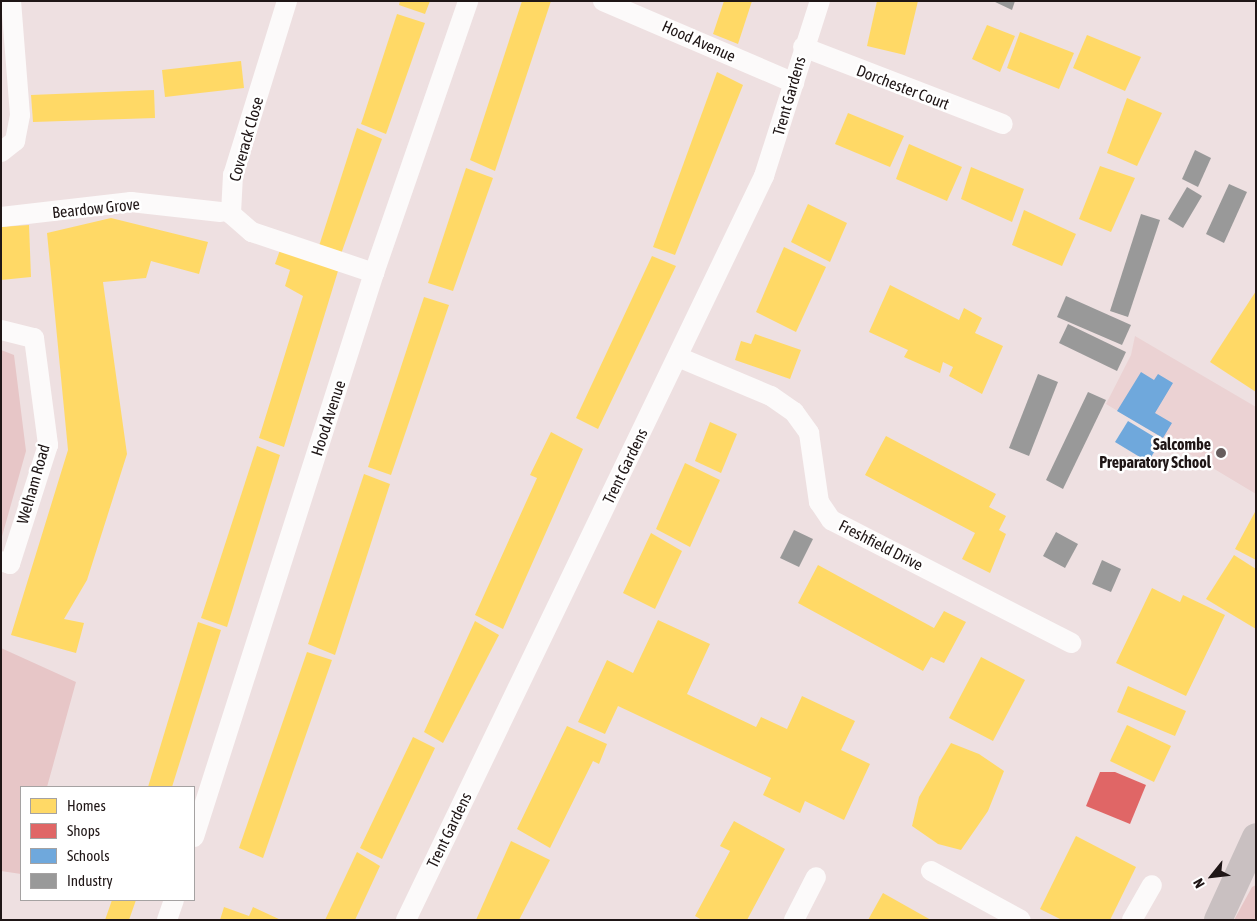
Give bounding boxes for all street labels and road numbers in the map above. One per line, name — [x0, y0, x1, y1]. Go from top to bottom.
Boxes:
street label: Hood Avenue — [659, 16, 739, 66]
street label: Trent Gardens — [769, 54, 809, 138]
street label: Dorchester Court — [854, 60, 952, 114]
street label: Coverack Close — [225, 95, 267, 183]
street label: Beardow Grove — [51, 194, 141, 222]
street label: Hood Avenue — [307, 378, 349, 458]
street label: Trent Gardens — [599, 425, 651, 507]
street label: Welham Road — [12, 442, 54, 526]
street label: Freshfield Drive — [836, 516, 926, 574]
street label: Trent Gardens — [423, 789, 475, 871]

